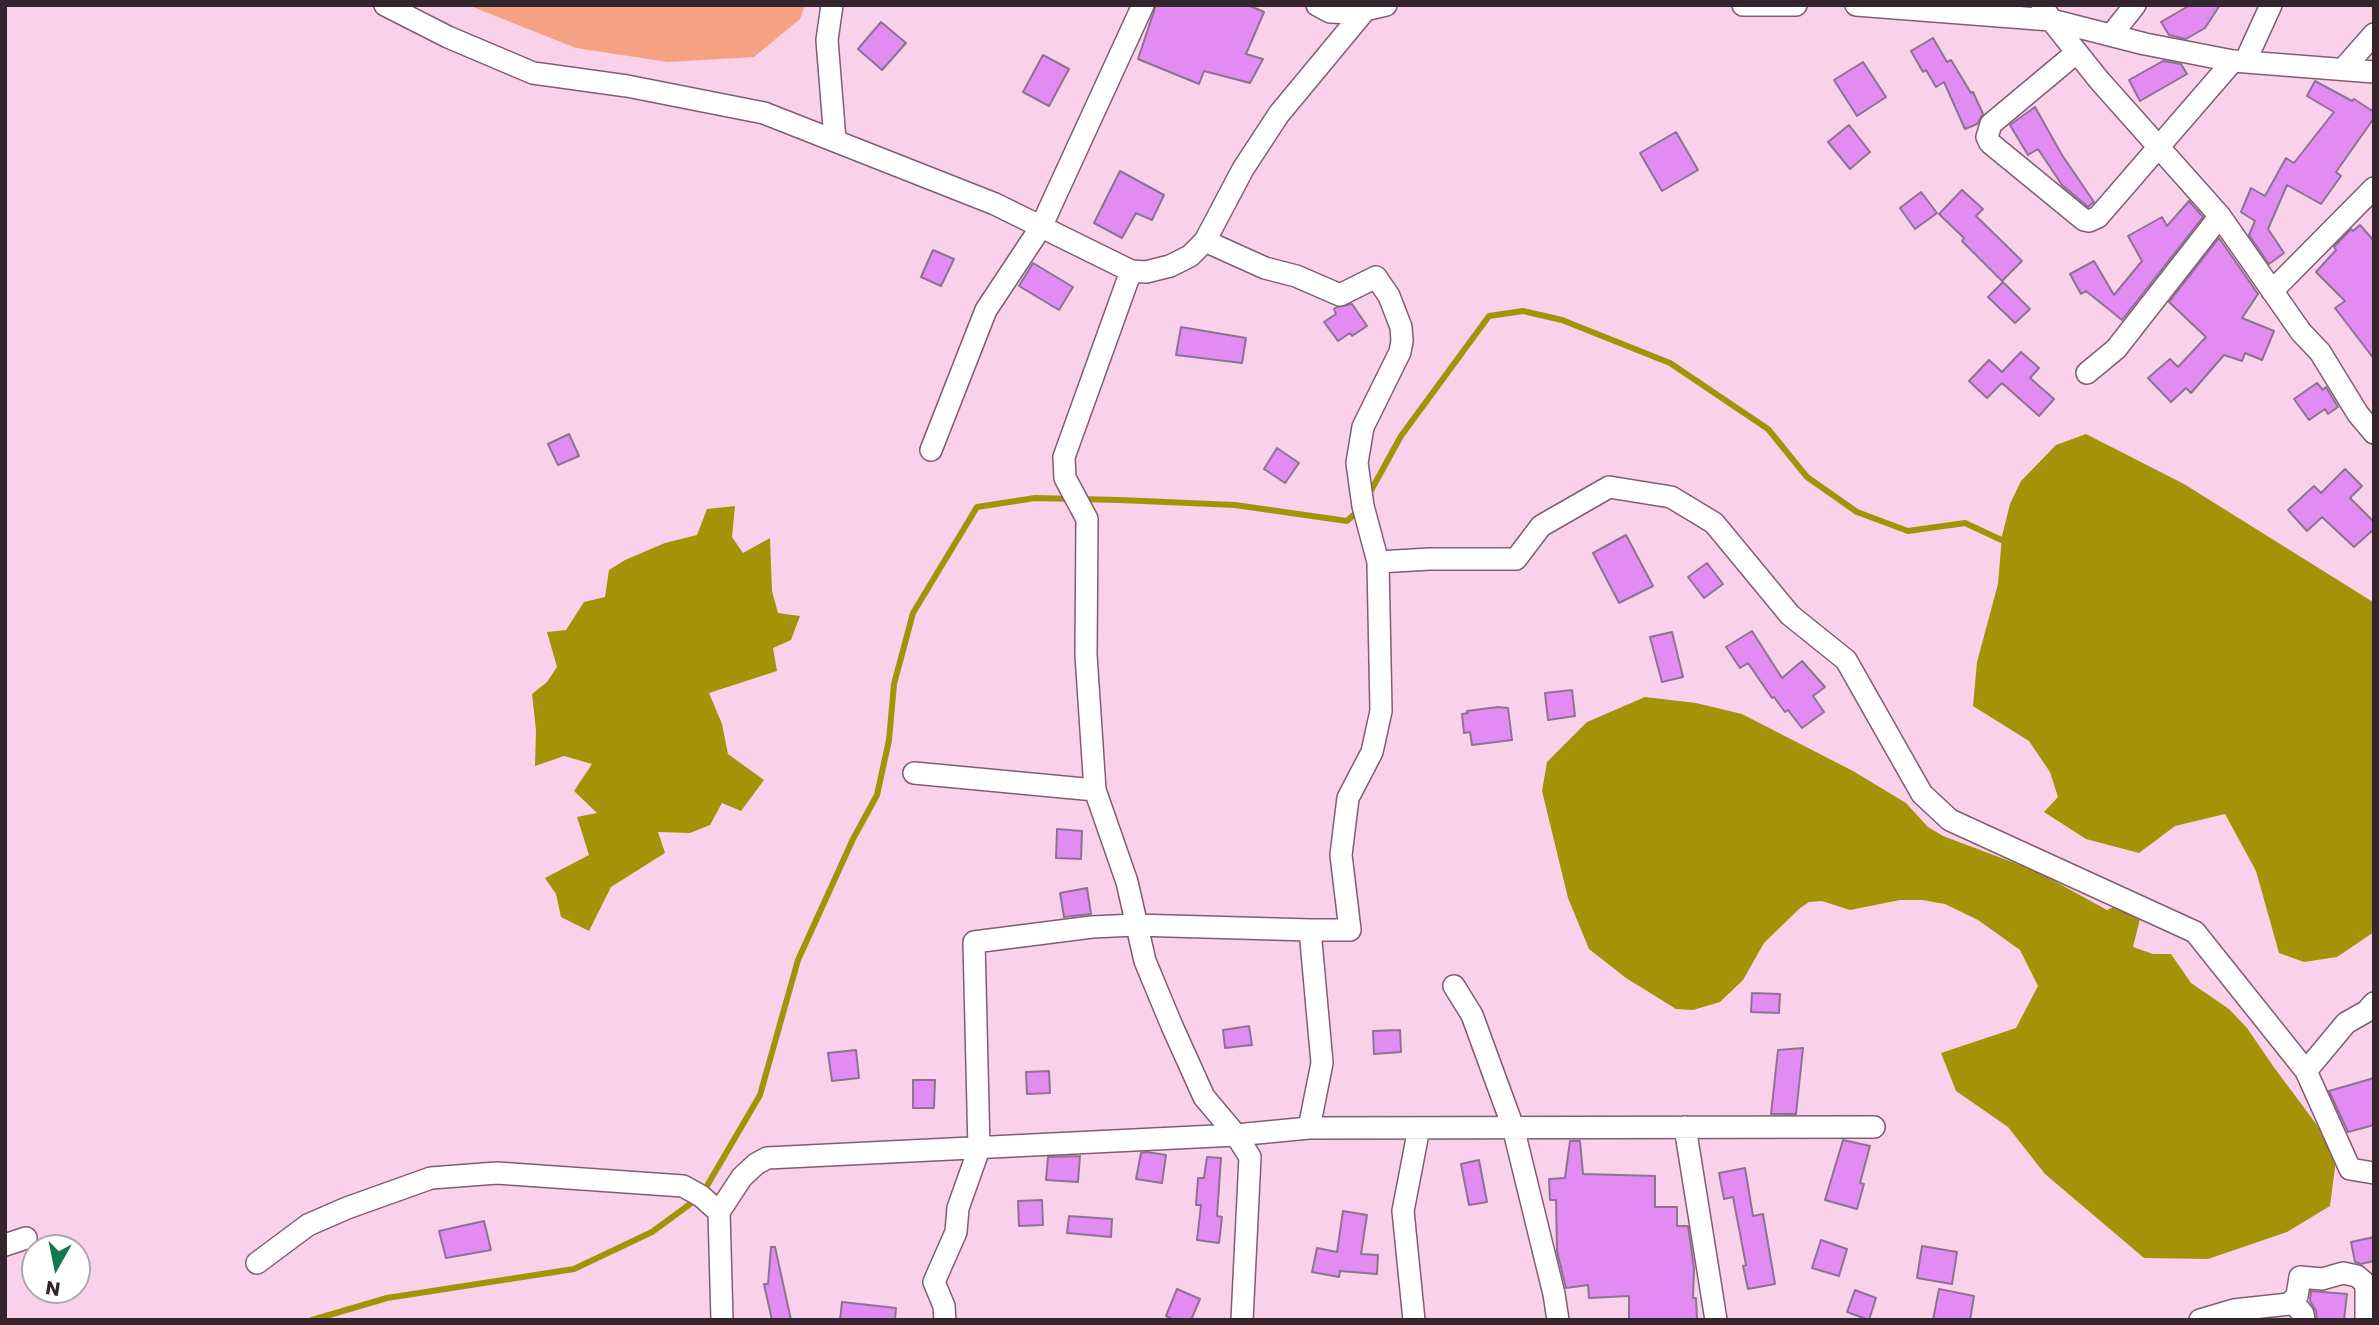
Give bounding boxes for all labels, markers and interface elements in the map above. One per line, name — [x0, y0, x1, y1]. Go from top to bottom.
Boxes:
north arrow — [21, 1234, 91, 1304]
text: N — [44, 1274, 62, 1303]

